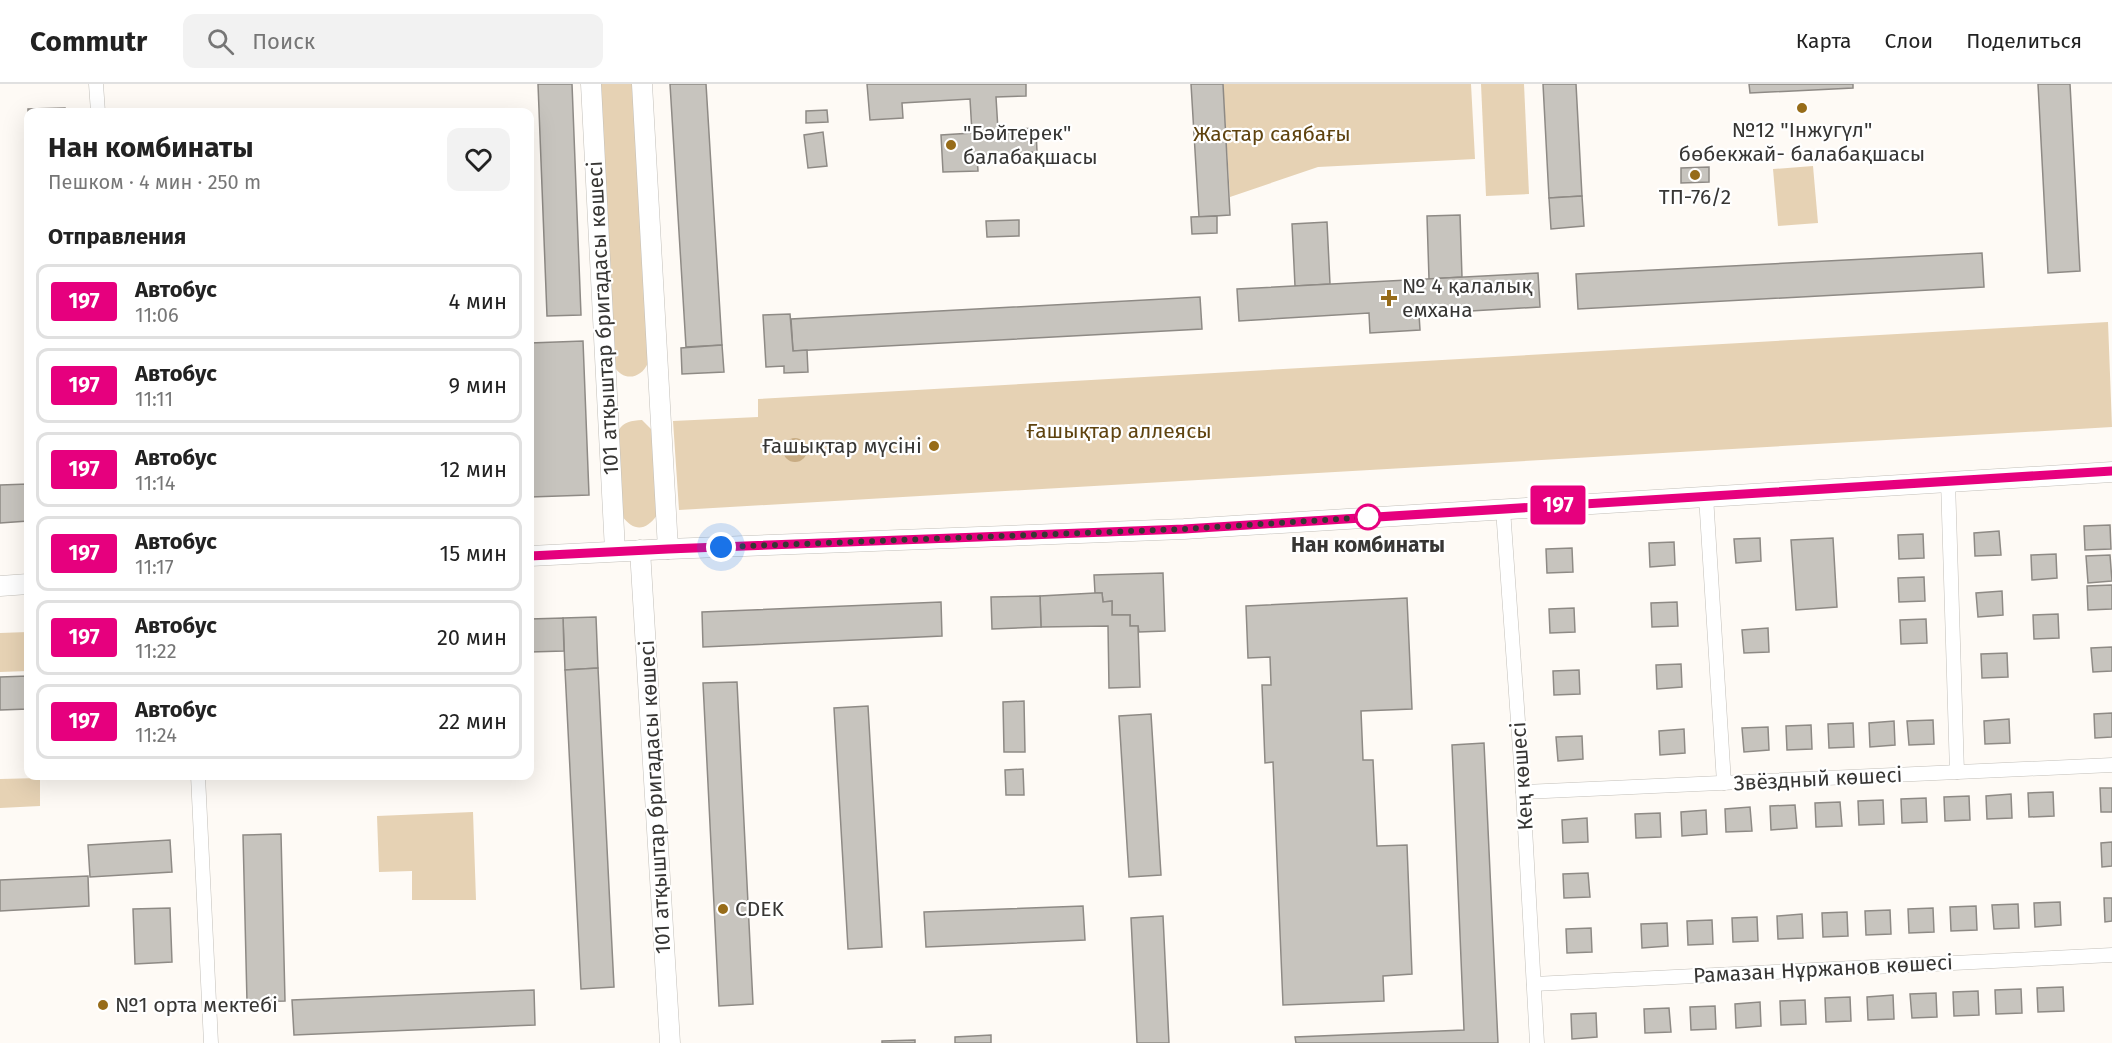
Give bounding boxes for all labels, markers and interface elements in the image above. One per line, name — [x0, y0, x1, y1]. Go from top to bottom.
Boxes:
search box — [183, 14, 603, 68]
text: Commutr — [30, 25, 147, 58]
icon: search — [204, 25, 237, 58]
text: Поиск — [252, 28, 315, 55]
text: Карта — [1796, 28, 1852, 54]
text: Слои — [1885, 28, 1933, 54]
text: Поделиться — [1966, 28, 2082, 54]
marker: №12 "Інжугүл" бөбекжай- балабақшасы — [1795, 101, 1809, 115]
place label: №12 "Інжугүл" бөбекжай- балабақшасы — [1679, 117, 1925, 167]
place label: "Бәйтерек" балабақшасы — [963, 120, 1098, 170]
park label: Жастар саябағы — [1193, 121, 1351, 147]
button: heart — [447, 128, 510, 191]
text: Нан комбинаты — [48, 131, 254, 164]
marker: "Бәйтерек" балабақшасы — [944, 138, 958, 152]
street label: 101 атқыштар бригадасы көшесі — [582, 160, 624, 476]
marker: ТП-76/2 — [1688, 168, 1702, 182]
text: Пешком · 4 мин · 250 m — [48, 170, 261, 194]
place label: ТП-76/2 — [1659, 184, 1731, 210]
text: Отправления — [48, 223, 186, 250]
place label: № 4 қалалық емхана — [1402, 273, 1533, 323]
text: Автобус — [135, 276, 217, 303]
text: 197 — [68, 288, 100, 314]
text: 4 мин — [448, 288, 507, 315]
marker: № 4 қалалық емхана — [1380, 289, 1398, 307]
text: 11:06 — [135, 303, 179, 327]
text: Автобус — [135, 360, 217, 387]
text: 197 — [68, 372, 100, 398]
text: 9 мин — [449, 372, 507, 399]
text: 11:11 — [135, 387, 173, 411]
park label: Ғашықтар аллеясы — [1026, 418, 1212, 444]
place label: Ғашықтар мүсіні — [762, 433, 922, 459]
marker: Ғашықтар мүсіні — [927, 439, 941, 453]
text: Автобус — [135, 444, 217, 471]
text: 197 — [68, 456, 100, 482]
text: 12 мин — [440, 456, 507, 483]
text: 11:14 — [135, 471, 175, 495]
line badge: 197 — [1524, 486, 1592, 524]
text: 197 — [1542, 492, 1574, 518]
marker: Нан комбинаты — [1355, 504, 1381, 530]
text: Автобус — [135, 528, 217, 555]
your location — [706, 532, 736, 562]
place label: Нан комбинаты — [1291, 532, 1445, 558]
text: 197 — [68, 540, 100, 566]
text: 15 мин — [440, 540, 507, 567]
text: 11:17 — [135, 555, 174, 579]
text: Автобус — [135, 612, 217, 639]
text: 197 — [68, 624, 100, 650]
text: 20 мин — [437, 624, 507, 651]
text: 11:22 — [135, 639, 177, 663]
street label: 101 атқыштар бригадасы көшесі — [634, 639, 676, 955]
text: Автобус — [135, 696, 217, 723]
text: 197 — [68, 708, 100, 734]
text: 22 мин — [438, 708, 507, 735]
street label: Кең көшесі — [1505, 721, 1539, 831]
text: 11:24 — [135, 723, 177, 747]
street label: Звёздный көшесі — [1733, 762, 1903, 796]
place label: CDEK — [735, 896, 785, 922]
marker: CDEK — [716, 902, 730, 916]
street label: Рамазан Нұржанов көшесі — [1692, 949, 1954, 989]
place label: №1 орта мектебі — [115, 992, 278, 1018]
marker: №1 орта мектебі — [96, 998, 110, 1012]

